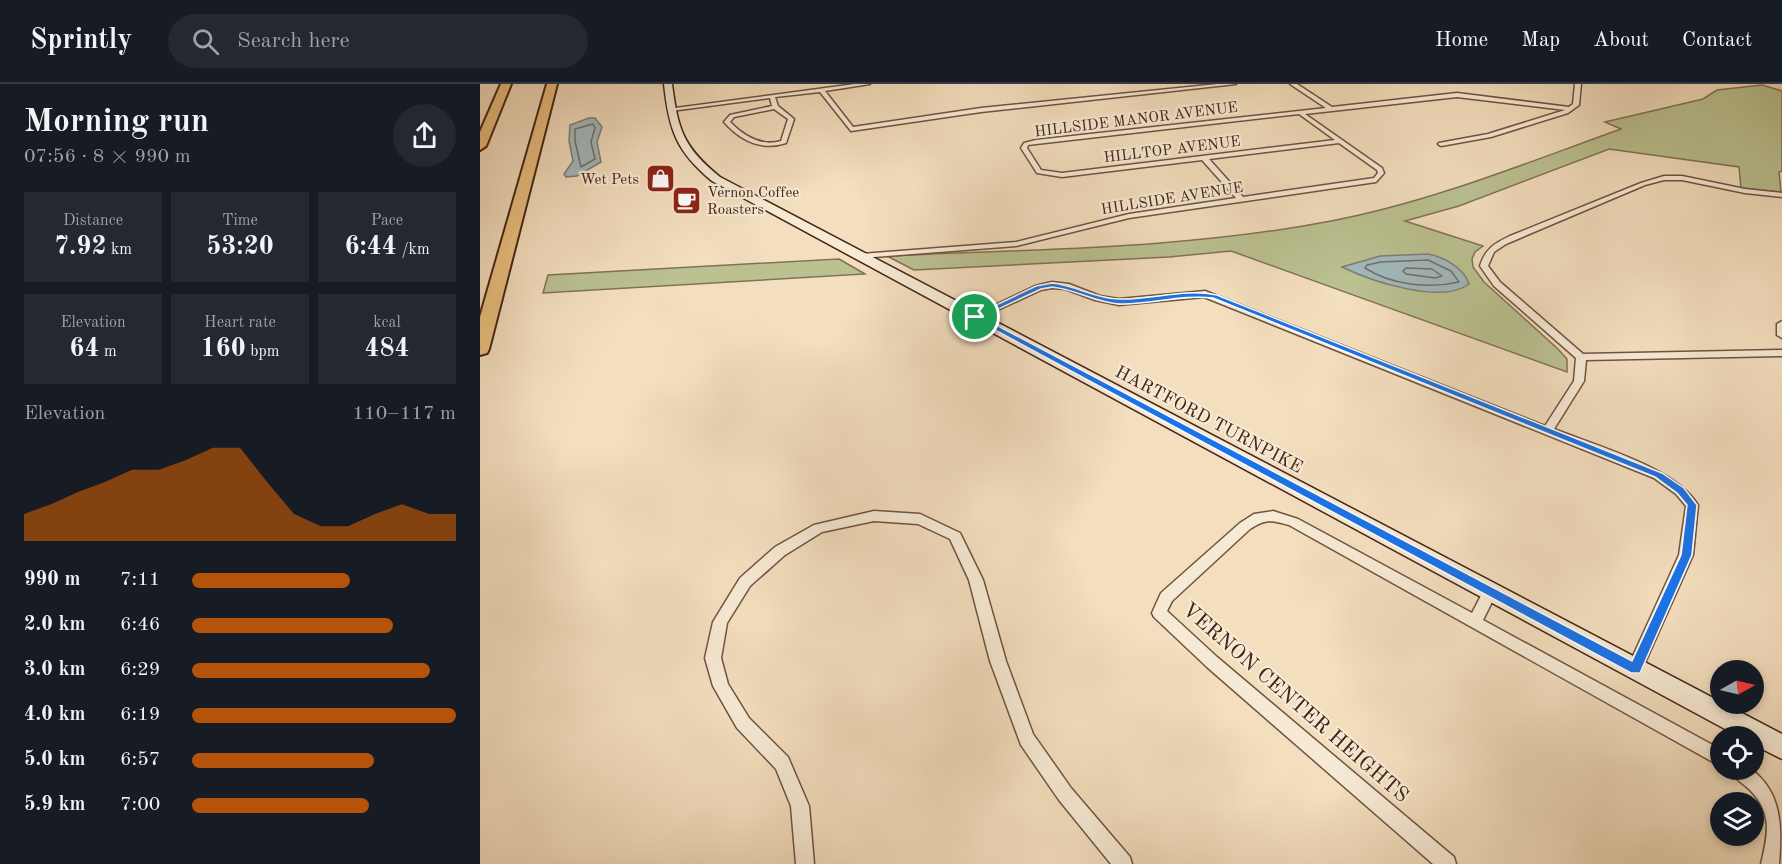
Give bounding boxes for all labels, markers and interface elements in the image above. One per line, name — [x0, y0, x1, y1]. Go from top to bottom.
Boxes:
search box — [168, 14, 588, 68]
icon: search — [189, 25, 222, 58]
text: Sprintly — [30, 27, 132, 55]
text: Search here — [237, 30, 350, 52]
text: Home — [1435, 30, 1488, 51]
text: Map — [1521, 30, 1560, 51]
text: About — [1593, 30, 1649, 51]
text: Contact — [1682, 30, 1752, 51]
street label: HILLSIDE MANOR AVENUE — [1034, 101, 1239, 140]
button: share — [393, 104, 456, 167]
text: Morning run — [24, 106, 209, 139]
street label: HILLTOP AVENUE — [1103, 135, 1242, 166]
text: 07:56 · 8 × 990 m — [24, 147, 191, 167]
shop icon: Wet Pets — [644, 163, 676, 195]
place label: Wet Pets — [580, 173, 639, 188]
street label: HILLSIDE AVENUE — [1100, 181, 1244, 218]
cafe icon: Vernon Coffee Roasters — [670, 185, 702, 217]
place label: Vernon Coffee Roasters — [707, 186, 799, 218]
text: Distance — [63, 213, 123, 229]
text: Time — [222, 213, 258, 229]
text: Pace — [371, 213, 403, 229]
text: 7.92 — [54, 234, 107, 260]
text: 53:20 — [206, 234, 274, 260]
text: 6:44 — [344, 234, 397, 260]
text: km — [107, 242, 132, 258]
text: /km — [397, 242, 430, 258]
pin — [949, 291, 1000, 342]
icon: arrive — [958, 300, 991, 333]
text: Elevation — [60, 315, 126, 331]
text: Heart rate — [204, 315, 276, 331]
text: kcal — [373, 315, 401, 331]
text: 64 — [69, 336, 99, 362]
text: 160 — [201, 336, 246, 362]
text: 484 — [364, 336, 410, 362]
text: m — [99, 344, 117, 360]
text: bpm — [246, 344, 279, 360]
street label: HARTFORD TURNPIKE — [1112, 363, 1305, 477]
text: Elevation — [24, 404, 105, 424]
text: 110–117 m — [353, 404, 456, 424]
text: 990 m — [24, 570, 80, 590]
text: 7:11 — [120, 570, 160, 590]
street label: VERNON CENTER HEIGHTS — [1178, 599, 1412, 807]
text: 2.0 km — [24, 615, 86, 635]
text: 6:46 — [120, 615, 160, 635]
text: 3.0 km — [24, 660, 86, 680]
text: 6:29 — [120, 660, 160, 680]
north arrow — [1710, 660, 1764, 714]
map controls — [1710, 660, 1764, 846]
text: 4.0 km — [24, 705, 86, 725]
text: 6:19 — [120, 705, 160, 725]
button: locate — [1710, 726, 1764, 780]
text: 5.0 km — [24, 750, 86, 770]
text: 6:57 — [120, 750, 160, 770]
button: layers — [1710, 792, 1764, 846]
text: 5.9 km — [24, 795, 86, 815]
text: 7:00 — [120, 795, 160, 815]

